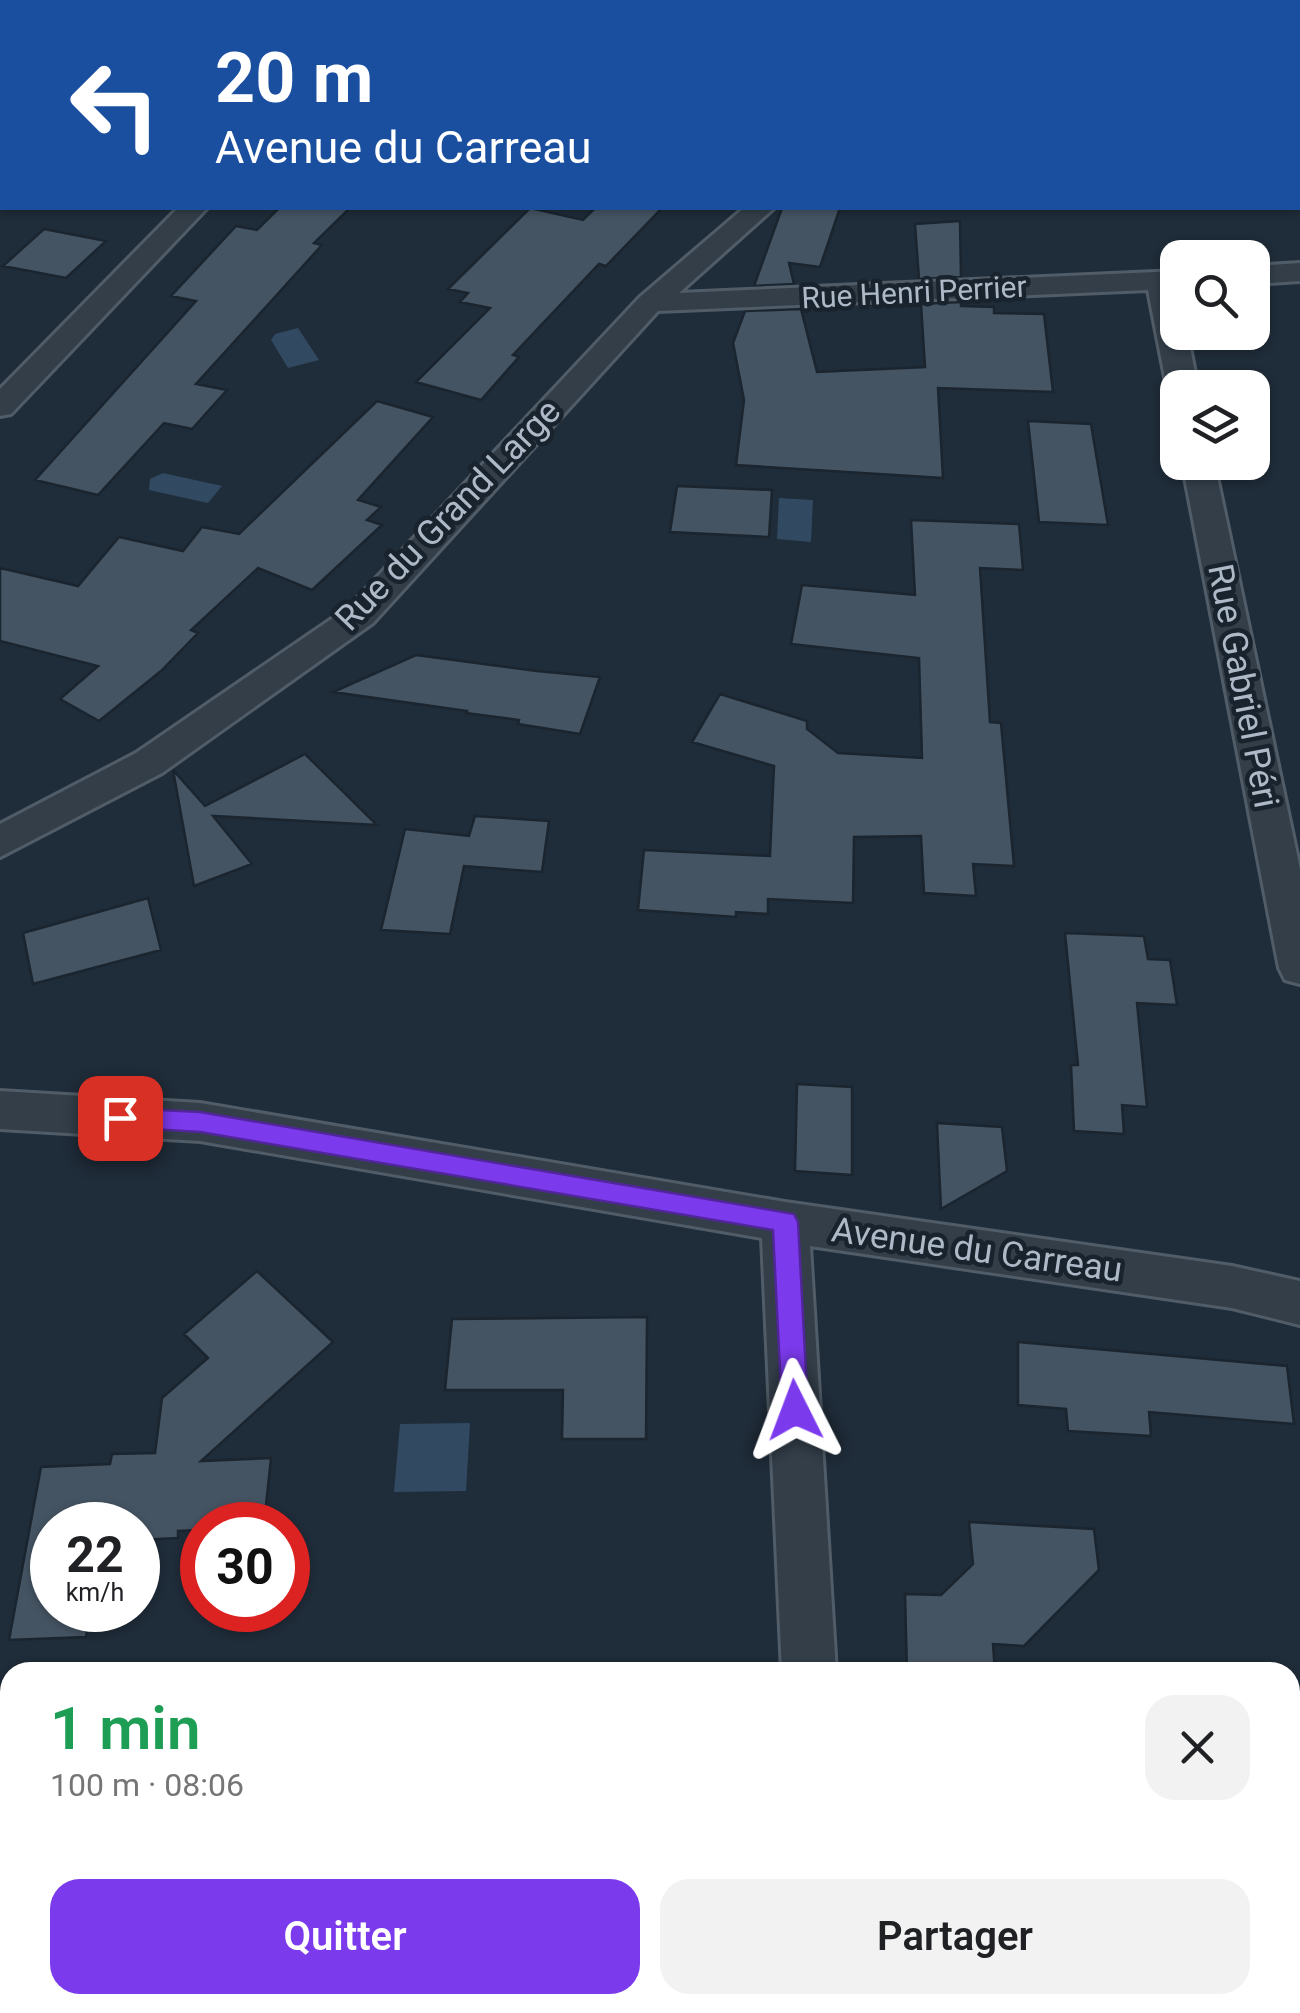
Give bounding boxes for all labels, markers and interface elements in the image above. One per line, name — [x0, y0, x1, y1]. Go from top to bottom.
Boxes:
text: 20 m — [215, 37, 373, 119]
icon: left — [50, 40, 180, 170]
text: Avenue du Carreau — [215, 121, 592, 174]
map controls — [1160, 240, 1270, 480]
button: search — [1160, 240, 1270, 350]
street label: Rue Henri Perrier — [800, 269, 1028, 315]
button: layers — [1160, 370, 1270, 480]
street label: Rue du Grand Large — [327, 391, 569, 639]
street label: Rue Gabriel Péri — [1199, 561, 1287, 811]
pin — [78, 1076, 163, 1161]
icon: arrive — [93, 1091, 148, 1146]
street label: Avenue du Carreau — [829, 1209, 1125, 1291]
position arrow — [743, 1358, 847, 1462]
speed limit sign: 30 — [180, 1502, 310, 1632]
text: 22 — [66, 1526, 124, 1584]
text: km/h — [66, 1578, 124, 1607]
text: 1 min — [50, 1693, 200, 1764]
button: close — [1145, 1695, 1250, 1800]
text: 100 m · 08:06 — [50, 1766, 244, 1804]
button: Quitter — [50, 1879, 640, 1994]
button: Partager — [660, 1879, 1250, 1994]

